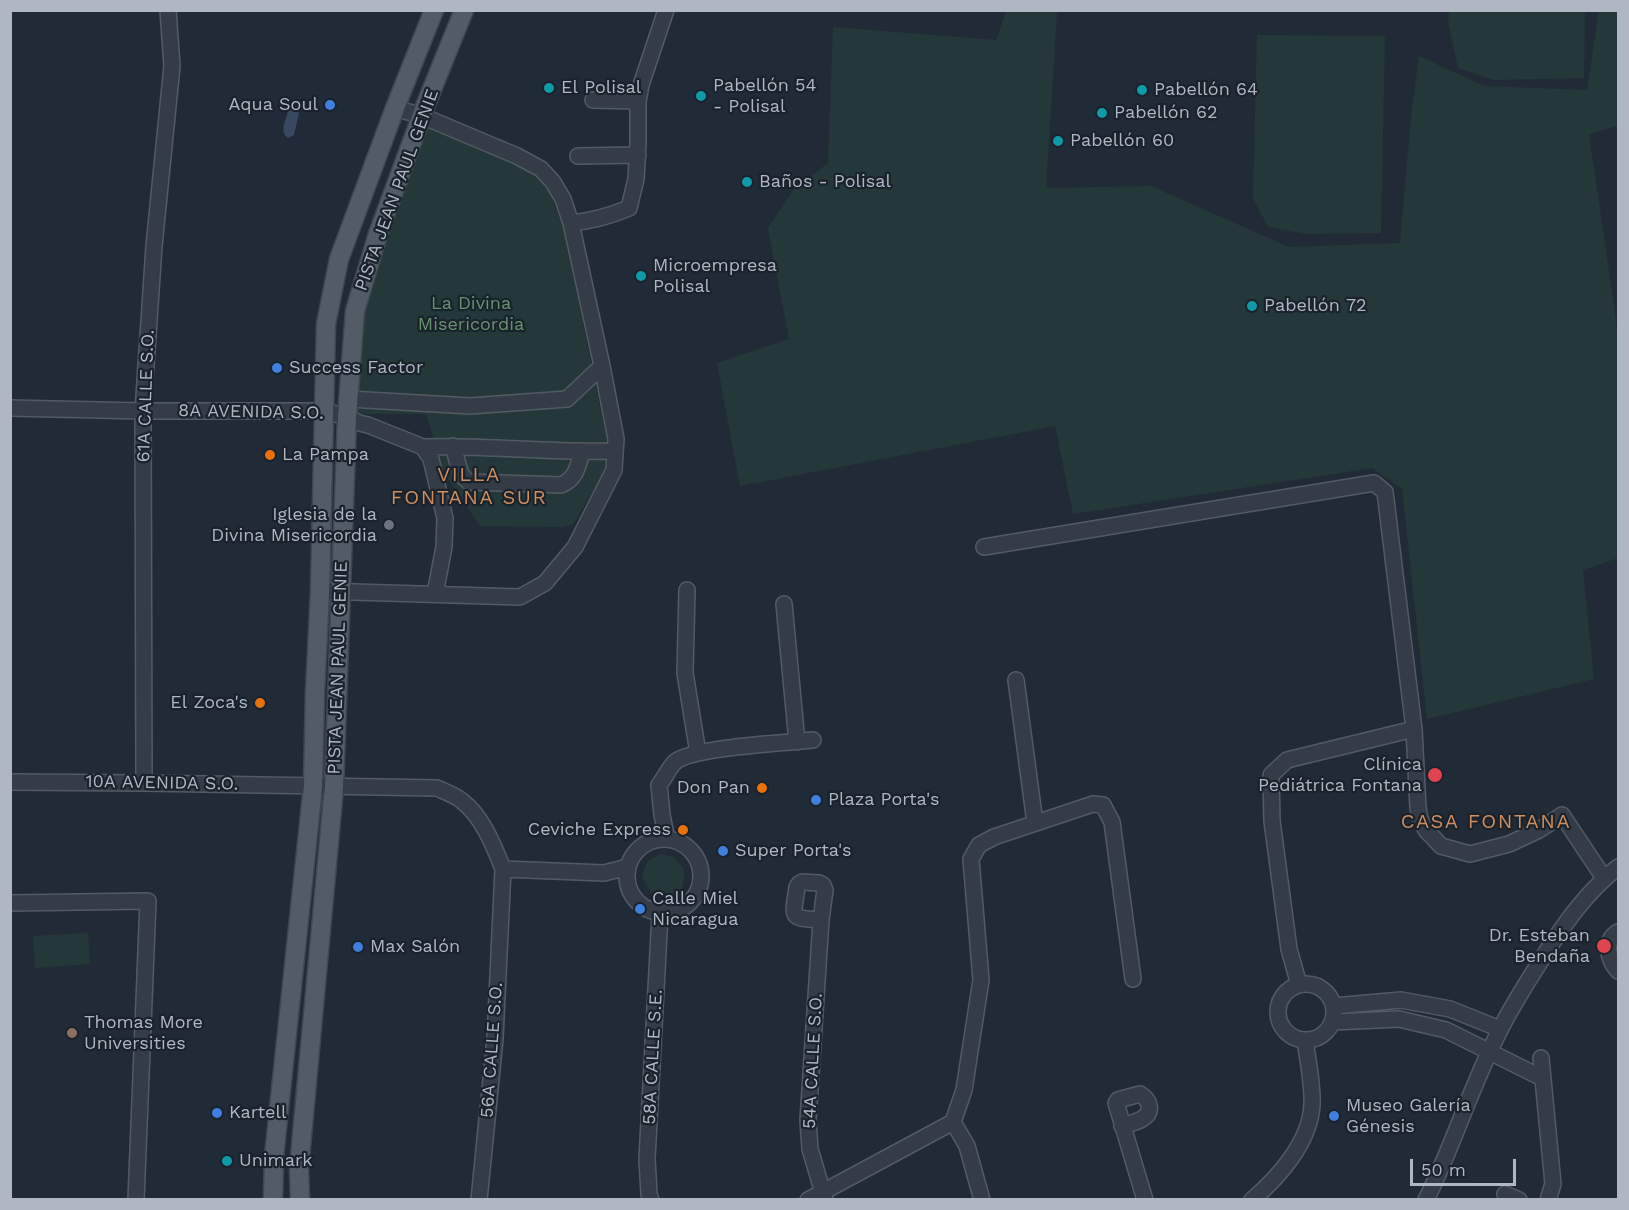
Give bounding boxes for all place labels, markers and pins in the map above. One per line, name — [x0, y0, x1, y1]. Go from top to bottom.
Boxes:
place label: Pabellón 54 - Polisal — [713, 75, 816, 118]
place label: El Polisal — [561, 77, 641, 99]
place label: Pabellón 64 — [1154, 79, 1258, 101]
marker: El Polisal — [542, 81, 556, 95]
marker: Pabellón 64 — [1135, 83, 1149, 97]
marker: Pabellón 54 - Polisal — [694, 89, 708, 103]
place label: Aqua Soul — [229, 94, 318, 116]
marker: Aqua Soul — [323, 98, 337, 112]
place label: Pabellón 62 — [1114, 102, 1217, 124]
marker: Pabellón 62 — [1095, 106, 1109, 120]
place label: Pabellón 60 — [1070, 130, 1174, 152]
marker: Pabellón 60 — [1051, 134, 1065, 148]
place label: Baños - Polisal — [759, 171, 891, 193]
marker: Baños - Polisal — [740, 175, 754, 189]
place label: Microempresa Polisal — [653, 255, 777, 298]
marker: Microempresa Polisal — [634, 269, 648, 283]
place label: Pabellón 72 — [1264, 295, 1367, 317]
marker: Pabellón 72 — [1245, 299, 1259, 313]
place label: Success Factor — [289, 357, 423, 379]
marker: Success Factor — [270, 361, 284, 375]
place label: La Pampa — [282, 444, 369, 466]
marker: La Pampa — [263, 448, 277, 462]
place label: Iglesia de la Divina Misericordia — [211, 504, 377, 546]
marker: Iglesia de la Divina Misericordia — [382, 518, 396, 532]
place label: El Zoca's — [170, 692, 248, 714]
marker: El Zoca's — [253, 696, 267, 710]
place label: Clínica Pediátrica Fontana — [1258, 754, 1422, 796]
marker: Clínica Pediátrica Fontana — [1426, 766, 1444, 784]
place label: Don Pan — [677, 777, 750, 799]
marker: Don Pan — [755, 781, 769, 795]
place label: Plaza Porta's — [828, 789, 939, 811]
marker: Plaza Porta's — [809, 793, 823, 807]
place label: Ceviche Express — [528, 819, 671, 841]
marker: Ceviche Express — [676, 823, 690, 837]
place label: Super Porta's — [735, 840, 851, 862]
marker: Super Porta's — [716, 844, 730, 858]
place label: Calle Miel Nicaragua — [652, 888, 738, 930]
marker: Calle Miel Nicaragua — [633, 902, 647, 916]
place label: Dr. Esteban Bendaña — [1489, 925, 1590, 968]
place label: Max Salón — [370, 936, 460, 958]
marker: Dr. Esteban Bendaña — [1595, 937, 1613, 955]
marker: Max Salón — [351, 940, 365, 954]
place label: Thomas More Universities — [84, 1012, 203, 1054]
marker: Thomas More Universities — [65, 1026, 79, 1040]
place label: Museo Galería Génesis — [1346, 1095, 1471, 1138]
place label: Kartell — [229, 1102, 286, 1124]
marker: Kartell — [210, 1106, 224, 1120]
marker: Museo Galería Génesis — [1327, 1109, 1341, 1123]
place label: Unimark — [239, 1150, 312, 1172]
marker: Unimark — [220, 1154, 234, 1168]

